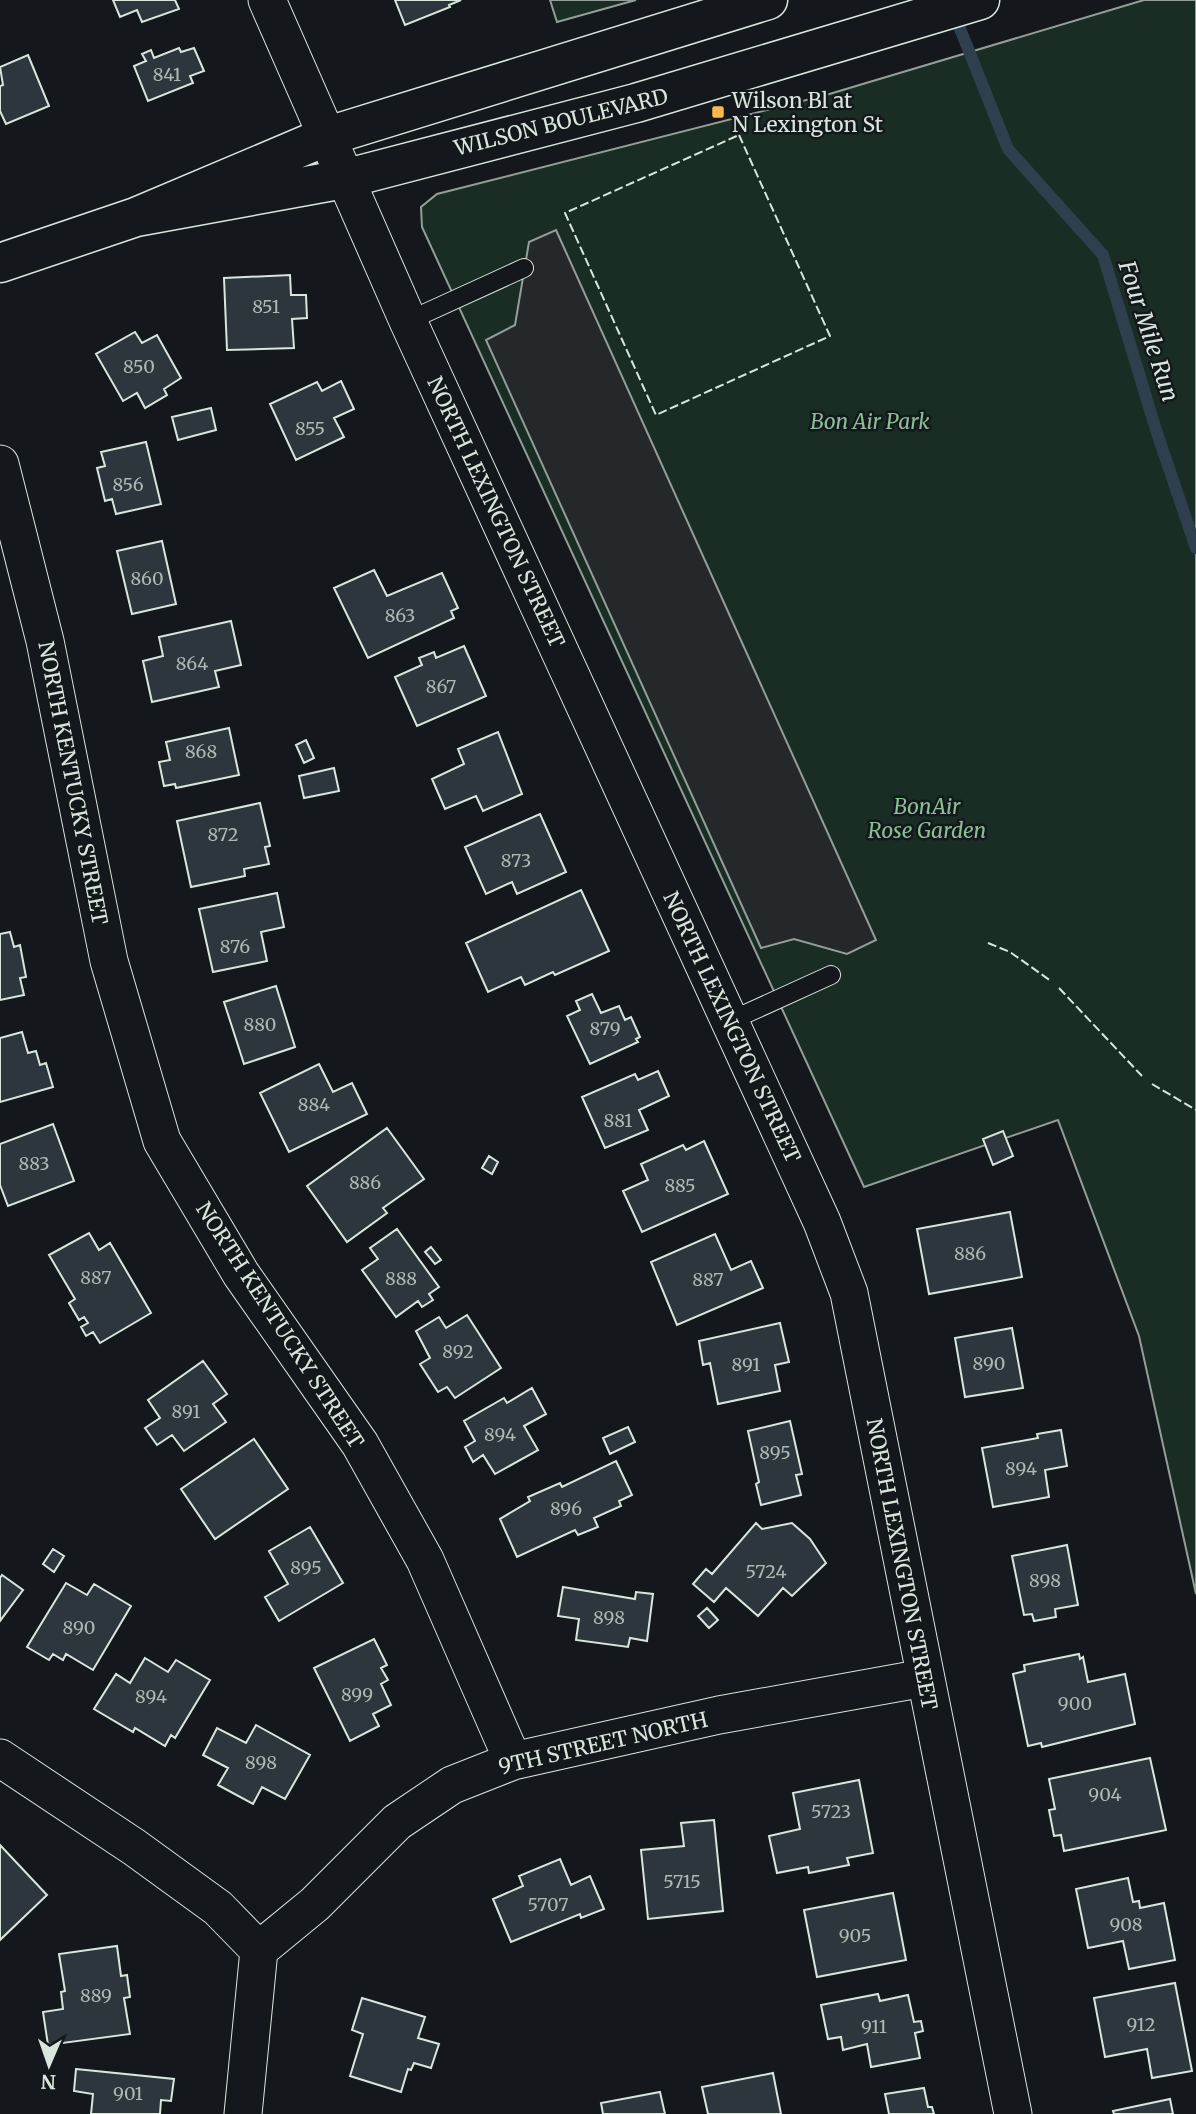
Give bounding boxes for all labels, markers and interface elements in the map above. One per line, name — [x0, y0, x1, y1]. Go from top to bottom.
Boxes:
house number: 841 — [153, 63, 181, 86]
street label: WILSON BOULEVARD — [450, 82, 671, 162]
place label: Wilson Bl at N Lexington St — [731, 87, 883, 138]
marker: Wilson Bl at N Lexington St — [710, 104, 726, 120]
water label: Four Mile Run — [1112, 256, 1185, 405]
house number: 851 — [252, 295, 280, 318]
house number: 850 — [123, 355, 155, 378]
street label: NORTH LEXINGTON STREET — [421, 372, 571, 652]
park label: Bon Air Park — [810, 408, 930, 435]
house number: 855 — [295, 417, 325, 440]
house number: 856 — [112, 473, 144, 496]
house number: 860 — [130, 567, 164, 590]
house number: 863 — [385, 604, 415, 627]
street label: NORTH KENTUCKY STREET — [32, 639, 114, 927]
house number: 864 — [176, 652, 208, 675]
house number: 867 — [426, 675, 456, 698]
house number: 868 — [185, 740, 217, 763]
park label: BonAir Rose Garden — [868, 793, 986, 844]
house number: 872 — [207, 823, 239, 846]
house number: 873 — [501, 849, 531, 872]
street label: NORTH LEXINGTON STREET — [657, 887, 807, 1167]
house number: 876 — [220, 935, 250, 958]
house number: 880 — [244, 1013, 276, 1036]
house number: 879 — [589, 1017, 621, 1040]
house number: 884 — [298, 1093, 330, 1116]
house number: 881 — [603, 1109, 633, 1132]
house number: 883 — [18, 1152, 50, 1175]
house number: 886 — [349, 1171, 381, 1194]
house number: 885 — [664, 1174, 696, 1197]
street label: NORTH KENTUCKY STREET — [190, 1197, 370, 1454]
house number: 886 — [954, 1242, 986, 1265]
house number: 887 — [80, 1266, 112, 1289]
house number: 888 — [385, 1267, 417, 1290]
house number: 887 — [692, 1268, 724, 1291]
house number: 892 — [442, 1340, 474, 1363]
house number: 890 — [973, 1352, 1005, 1375]
house number: 891 — [732, 1353, 760, 1376]
house number: 891 — [172, 1400, 200, 1423]
street label: NORTH LEXINGTON STREET — [860, 1416, 944, 1712]
house number: 894 — [484, 1423, 516, 1446]
house number: 895 — [759, 1441, 791, 1464]
house number: 894 — [1005, 1457, 1037, 1480]
house number: 896 — [550, 1497, 582, 1520]
house number: 895 — [290, 1556, 322, 1579]
house number: 5724 — [746, 1560, 786, 1583]
house number: 898 — [1029, 1569, 1061, 1592]
house number: 898 — [593, 1606, 625, 1629]
house number: 890 — [63, 1616, 95, 1639]
house number: 899 — [341, 1683, 373, 1706]
house number: 894 — [135, 1685, 167, 1708]
house number: 900 — [1058, 1692, 1092, 1715]
street label: 9TH STREET NORTH — [496, 1706, 710, 1780]
house number: 898 — [245, 1751, 277, 1774]
house number: 904 — [1088, 1783, 1122, 1806]
house number: 5723 — [811, 1800, 851, 1823]
house number: 5715 — [663, 1870, 701, 1893]
house number: 5707 — [528, 1893, 568, 1916]
house number: 908 — [1109, 1913, 1143, 1936]
house number: 905 — [839, 1924, 871, 1947]
house number: 889 — [80, 1984, 112, 2007]
house number: 912 — [1127, 2013, 1155, 2036]
house number: 911 — [861, 2015, 887, 2038]
north arrow — [14, 2030, 84, 2100]
text: N — [40, 2070, 56, 2094]
house number: 901 — [113, 2082, 143, 2105]

